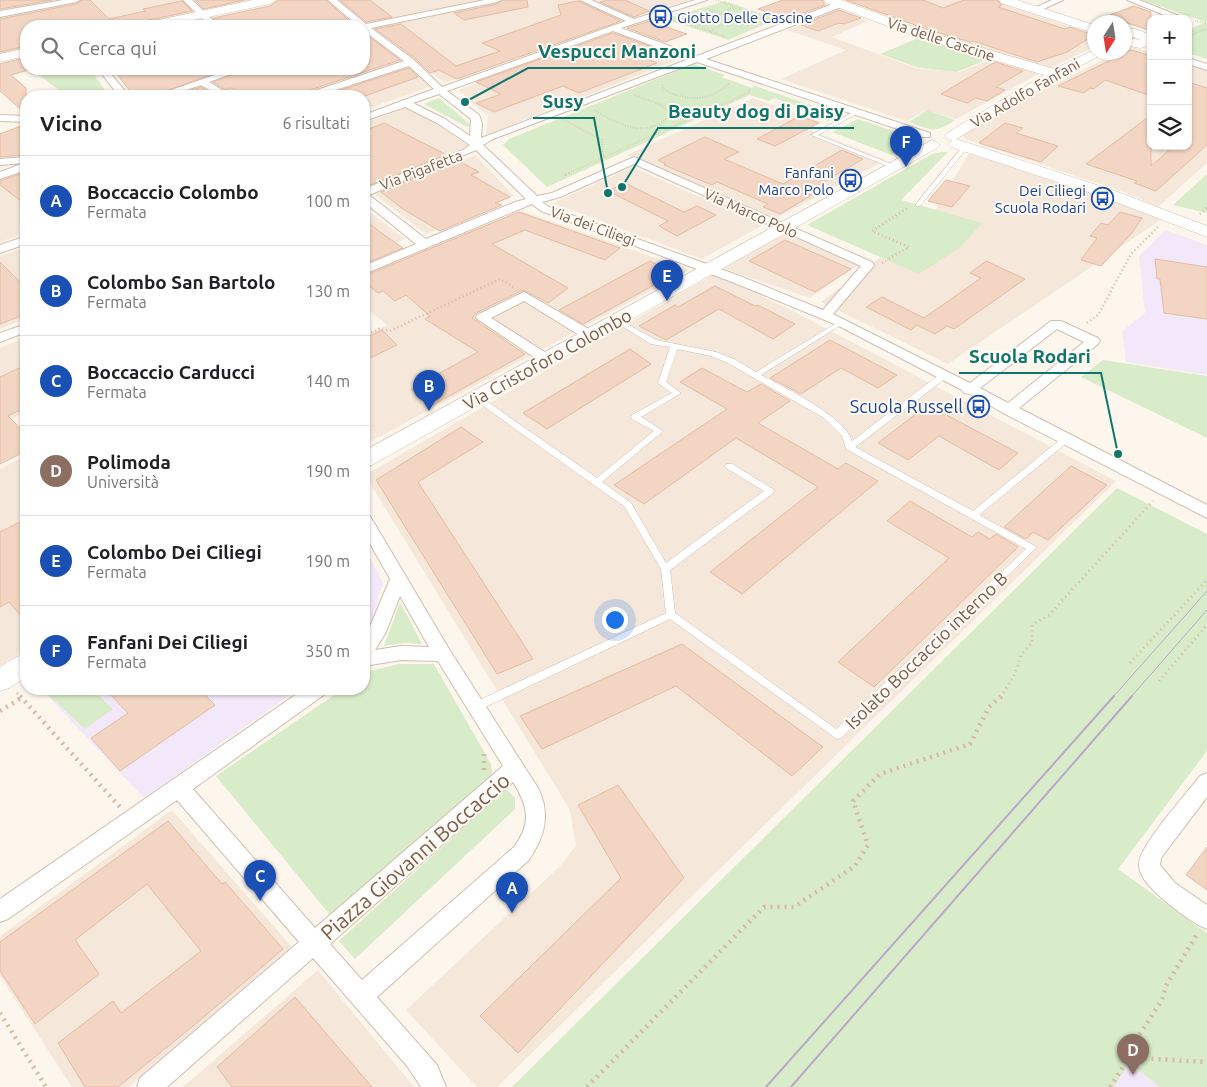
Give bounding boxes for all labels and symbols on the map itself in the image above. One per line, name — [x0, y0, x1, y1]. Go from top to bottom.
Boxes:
bus stop icon: Giotto Delle Cascine — [649, 5, 673, 29]
place label: Giotto Delle Cascine — [677, 9, 813, 26]
street label: Via delle Cascine — [885, 14, 997, 64]
north arrow — [1087, 15, 1132, 60]
callout: Vespucci Manzoni — [528, 34, 706, 68]
text: Vespucci Manzoni — [538, 40, 696, 62]
street label: Via Adolfo Fanfani — [967, 55, 1083, 131]
callout: Susy — [533, 84, 594, 118]
text: Susy — [543, 90, 583, 112]
callout: Beauty dog di Daisy — [658, 94, 854, 128]
text: Beauty dog di Daisy — [668, 100, 844, 122]
pin: F — [890, 126, 922, 167]
street label: Via Pigafetta — [377, 146, 465, 194]
place label: Fanfani Marco Polo — [758, 164, 834, 198]
bus stop icon: Fanfani Marco Polo — [838, 169, 862, 193]
place label: Dei Ciliegi Scuola Rodari — [995, 182, 1086, 216]
street label: Via Marco Polo — [702, 185, 800, 241]
bus stop icon: Dei Ciliegi Scuola Rodari — [1090, 187, 1114, 211]
street label: Via dei Ciliegi — [548, 203, 638, 249]
pin: E — [651, 260, 683, 301]
street label: Via Cristoforo Colombo — [459, 304, 635, 414]
callout: Scuola Rodari — [959, 339, 1101, 373]
text: Scuola Rodari — [969, 345, 1091, 367]
pin: B — [413, 370, 445, 411]
bus stop icon: Scuola Russell — [967, 394, 991, 418]
place label: Scuola Russell — [850, 396, 963, 416]
street label: Isolato Boccaccio interno B — [841, 567, 1011, 733]
your location — [602, 607, 628, 633]
street label: Piazza Giovanni Boccaccio — [316, 767, 514, 945]
pin: C — [244, 860, 276, 901]
pin: A — [496, 872, 528, 913]
pin: D — [1117, 1034, 1149, 1075]

